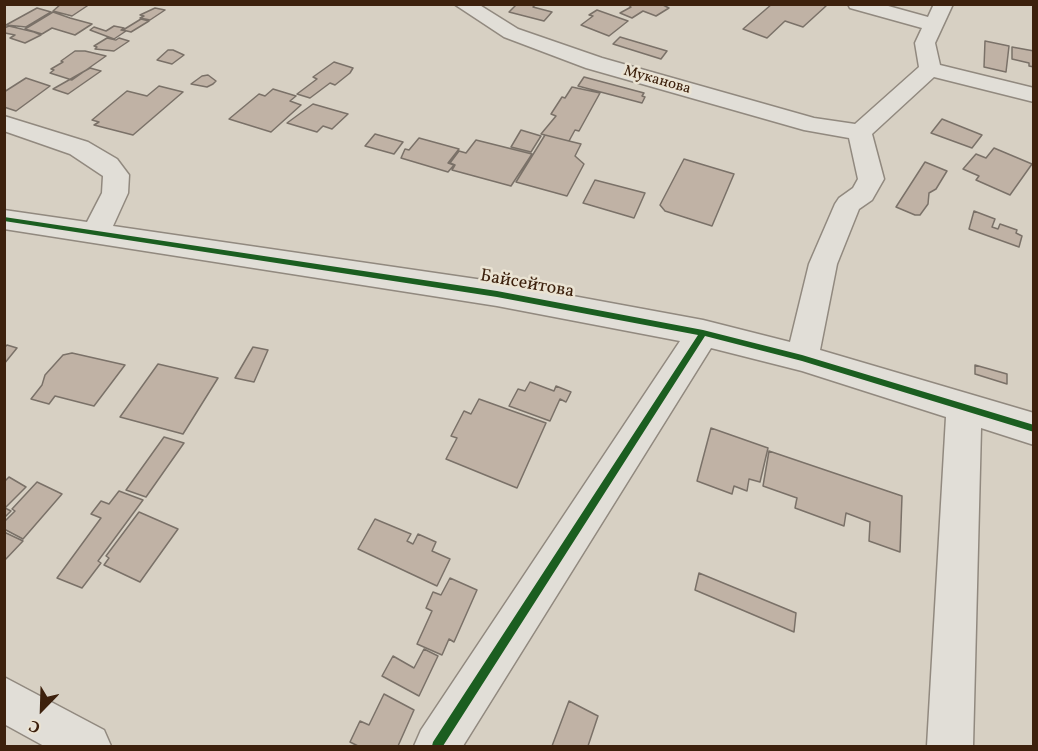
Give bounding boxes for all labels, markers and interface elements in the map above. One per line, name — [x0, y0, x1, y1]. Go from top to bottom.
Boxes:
street label: Муканова — [621, 63, 693, 99]
street label: Байсейтова — [478, 266, 576, 304]
north arrow — [12, 679, 72, 739]
text: С — [26, 713, 44, 738]

